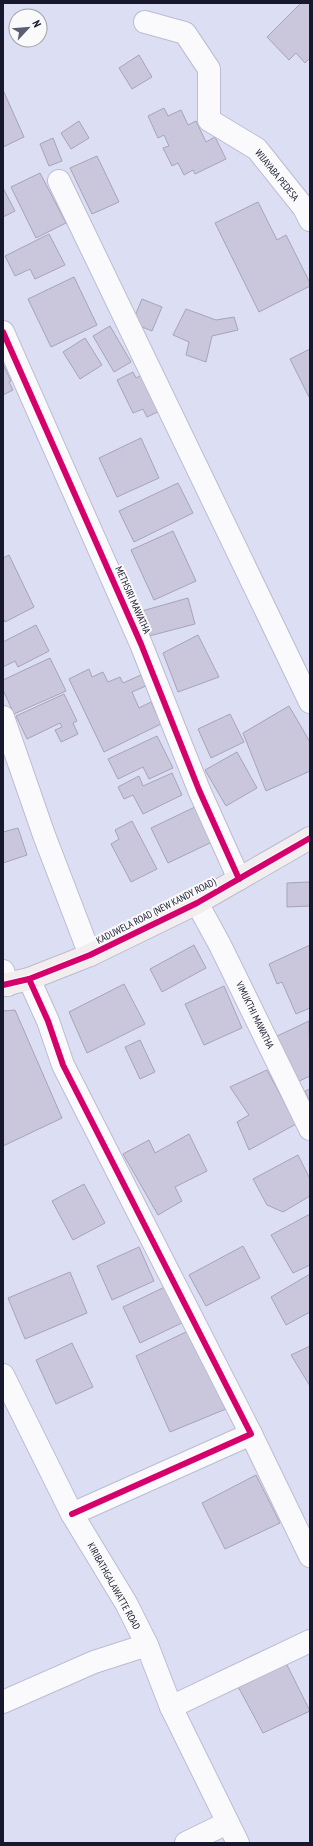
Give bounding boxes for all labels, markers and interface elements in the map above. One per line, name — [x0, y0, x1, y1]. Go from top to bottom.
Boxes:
north arrow — [8, 8, 48, 48]
text: N — [29, 18, 45, 29]
street label: WIJAYABA PEDESA — [252, 146, 302, 204]
street label: METHSIRI MAWATHA — [112, 564, 154, 636]
street label: KADUWELA ROAD (NEW KANDY ROAD) — [94, 875, 219, 947]
street label: VIMUKTHI MAWATHA — [233, 978, 277, 1051]
street label: KIRIBATHGALAWATTE ROAD — [85, 1540, 143, 1632]

